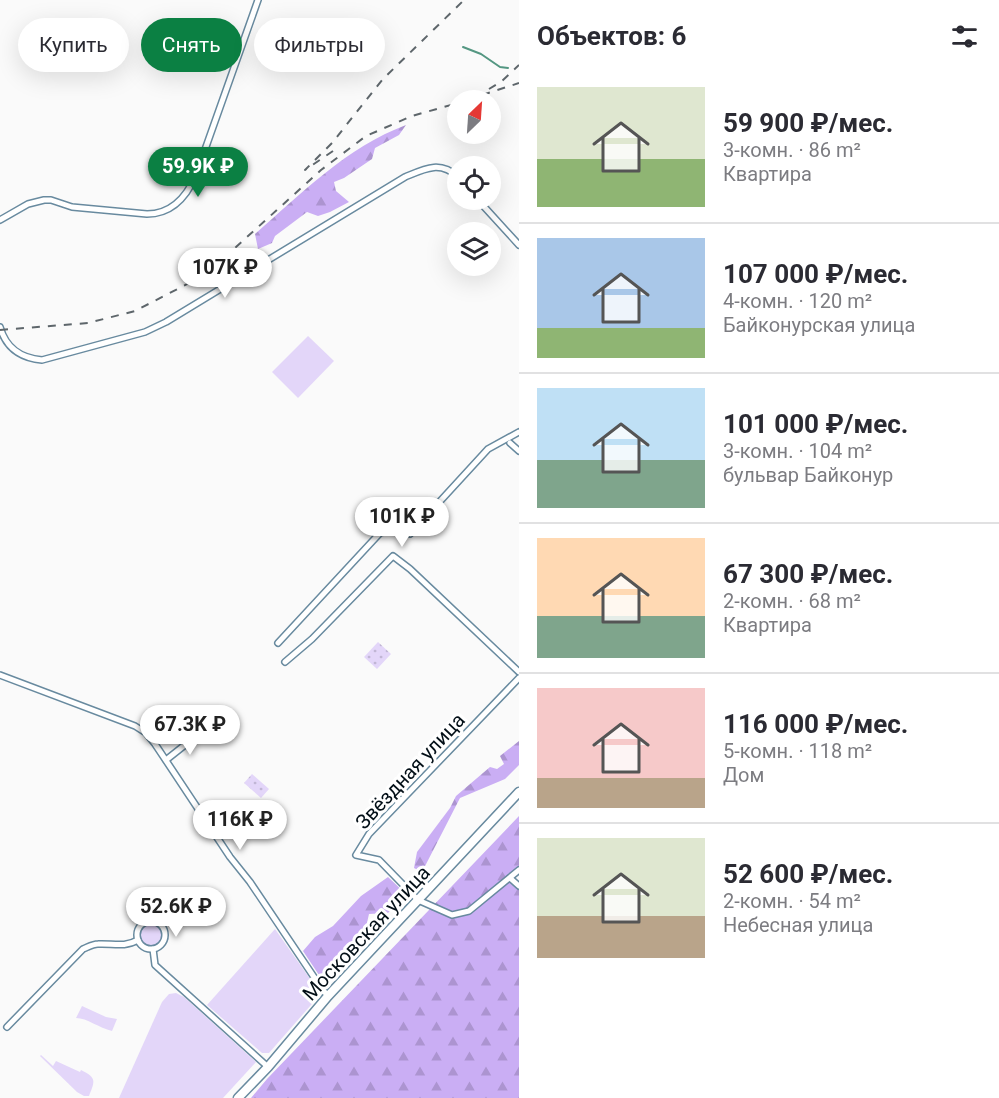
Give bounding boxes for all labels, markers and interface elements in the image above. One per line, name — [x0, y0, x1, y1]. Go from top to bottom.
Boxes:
chip: Купить — [18, 18, 129, 72]
chip: Снять — [141, 18, 242, 72]
chip: Фильтры — [254, 18, 385, 72]
icon: filters — [948, 20, 981, 53]
text: Объектов: 6 — [537, 21, 686, 51]
north arrow — [447, 90, 501, 144]
map controls — [447, 90, 501, 276]
text: 59 900 ₽/мес. — [723, 108, 893, 138]
icon: home — [585, 111, 657, 183]
text: 3-комн. · 86 m² — [723, 138, 861, 162]
pin: 59.9K ₽ — [143, 147, 253, 198]
text: 59.9K ₽ — [162, 154, 234, 178]
button: locate — [447, 156, 501, 210]
text: Квартира — [723, 162, 812, 186]
button: layers — [447, 222, 501, 276]
pin: 107K ₽ — [176, 248, 274, 299]
text: 107K ₽ — [192, 255, 258, 279]
text: 107 000 ₽/мес. — [723, 259, 908, 289]
icon: home — [585, 262, 657, 334]
text: 4-комн. · 120 m² — [723, 289, 872, 313]
text: Байконурская улица — [723, 313, 915, 337]
text: 101 000 ₽/мес. — [723, 409, 908, 439]
icon: home — [585, 412, 657, 484]
text: 3-комн. · 104 m² — [723, 439, 872, 463]
text: бульвар Байконур — [723, 463, 893, 487]
pin: 101K ₽ — [353, 497, 451, 548]
text: 101K ₽ — [369, 504, 435, 528]
text: 67 300 ₽/мес. — [723, 559, 893, 589]
icon: home — [585, 562, 657, 634]
text: 2-комн. · 68 m² — [723, 589, 861, 613]
text: Квартира — [723, 613, 812, 637]
pin: 67.3K ₽ — [135, 705, 245, 756]
street label: Звёздная улица — [350, 708, 470, 834]
text: 116 000 ₽/мес. — [723, 709, 908, 739]
text: 67.3K ₽ — [154, 712, 226, 736]
icon: home — [585, 712, 657, 784]
text: 5-комн. · 118 m² — [723, 739, 872, 763]
text: Дом — [723, 763, 764, 787]
pin: 116K ₽ — [191, 800, 289, 851]
text: 116K ₽ — [207, 807, 273, 831]
text: 52 600 ₽/мес. — [723, 859, 893, 889]
street label: Московская улица — [297, 861, 435, 1005]
icon: home — [585, 862, 657, 934]
pin: 52.6K ₽ — [121, 887, 231, 938]
text: 2-комн. · 54 m² — [723, 889, 861, 913]
text: 52.6K ₽ — [140, 894, 212, 918]
text: Небесная улица — [723, 913, 873, 937]

